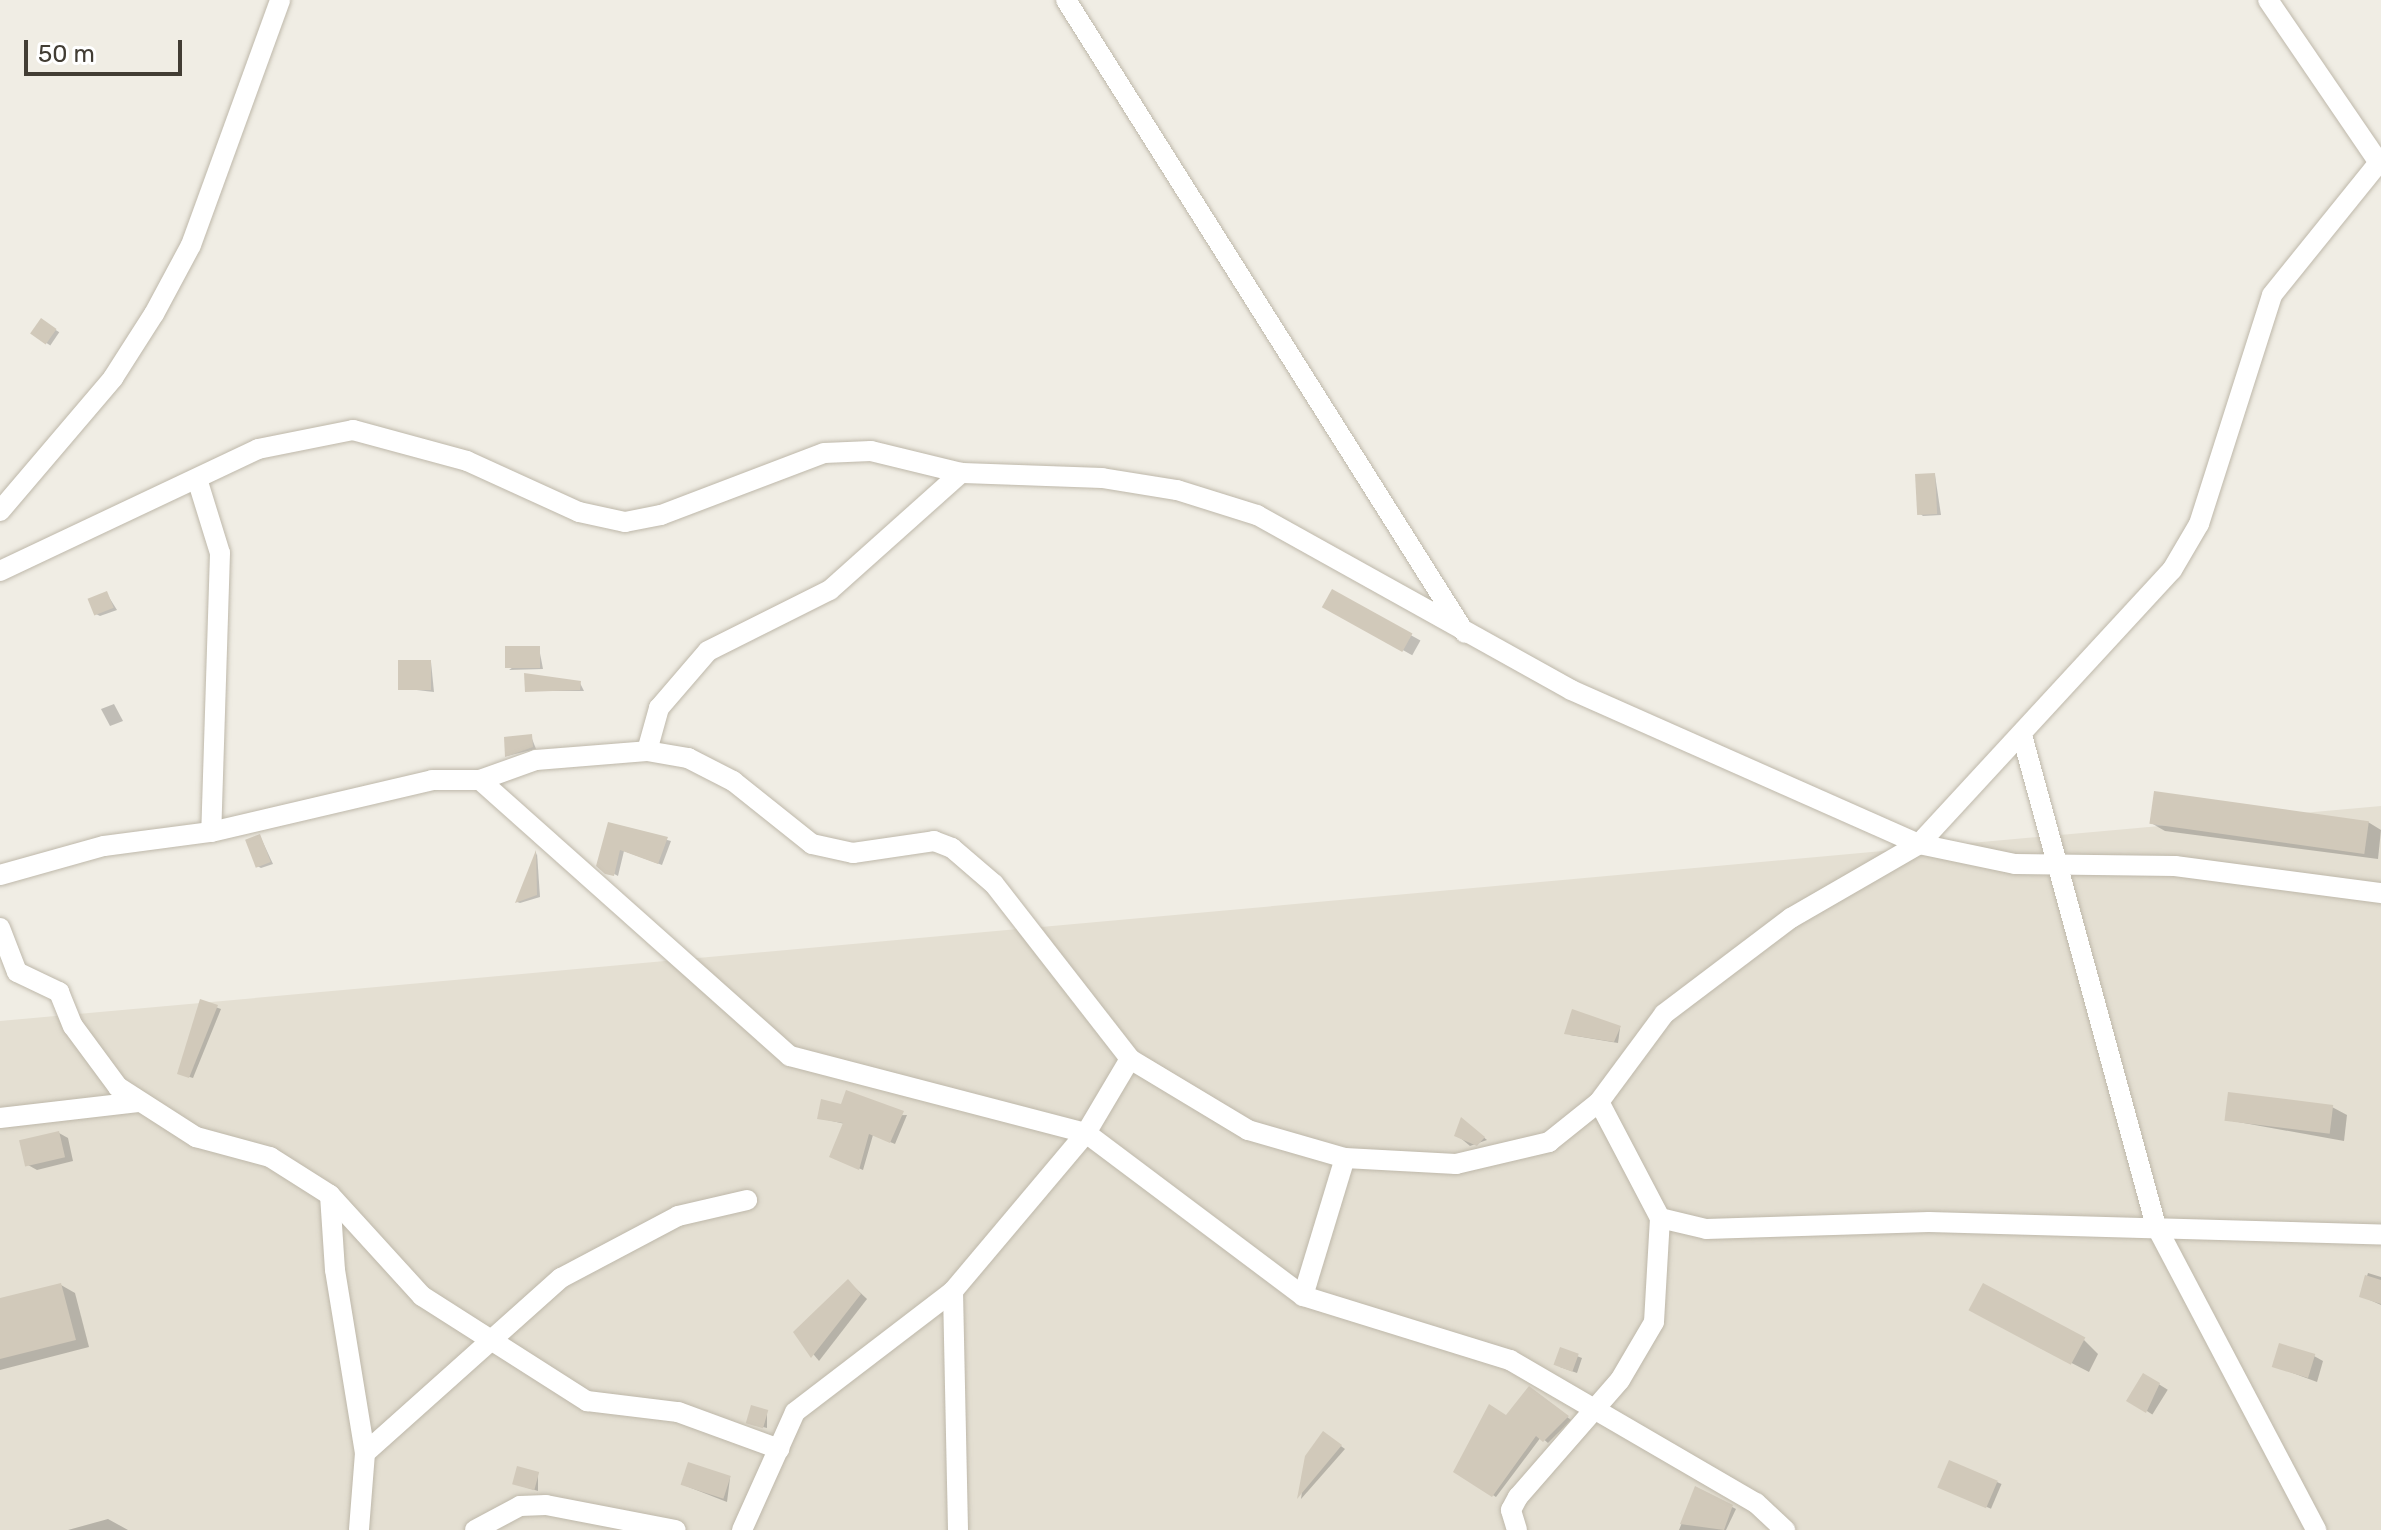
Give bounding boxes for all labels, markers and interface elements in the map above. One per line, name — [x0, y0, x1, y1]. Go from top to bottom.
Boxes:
scale bar — [28, 24, 186, 74]
text: 50 m — [38, 40, 95, 68]

